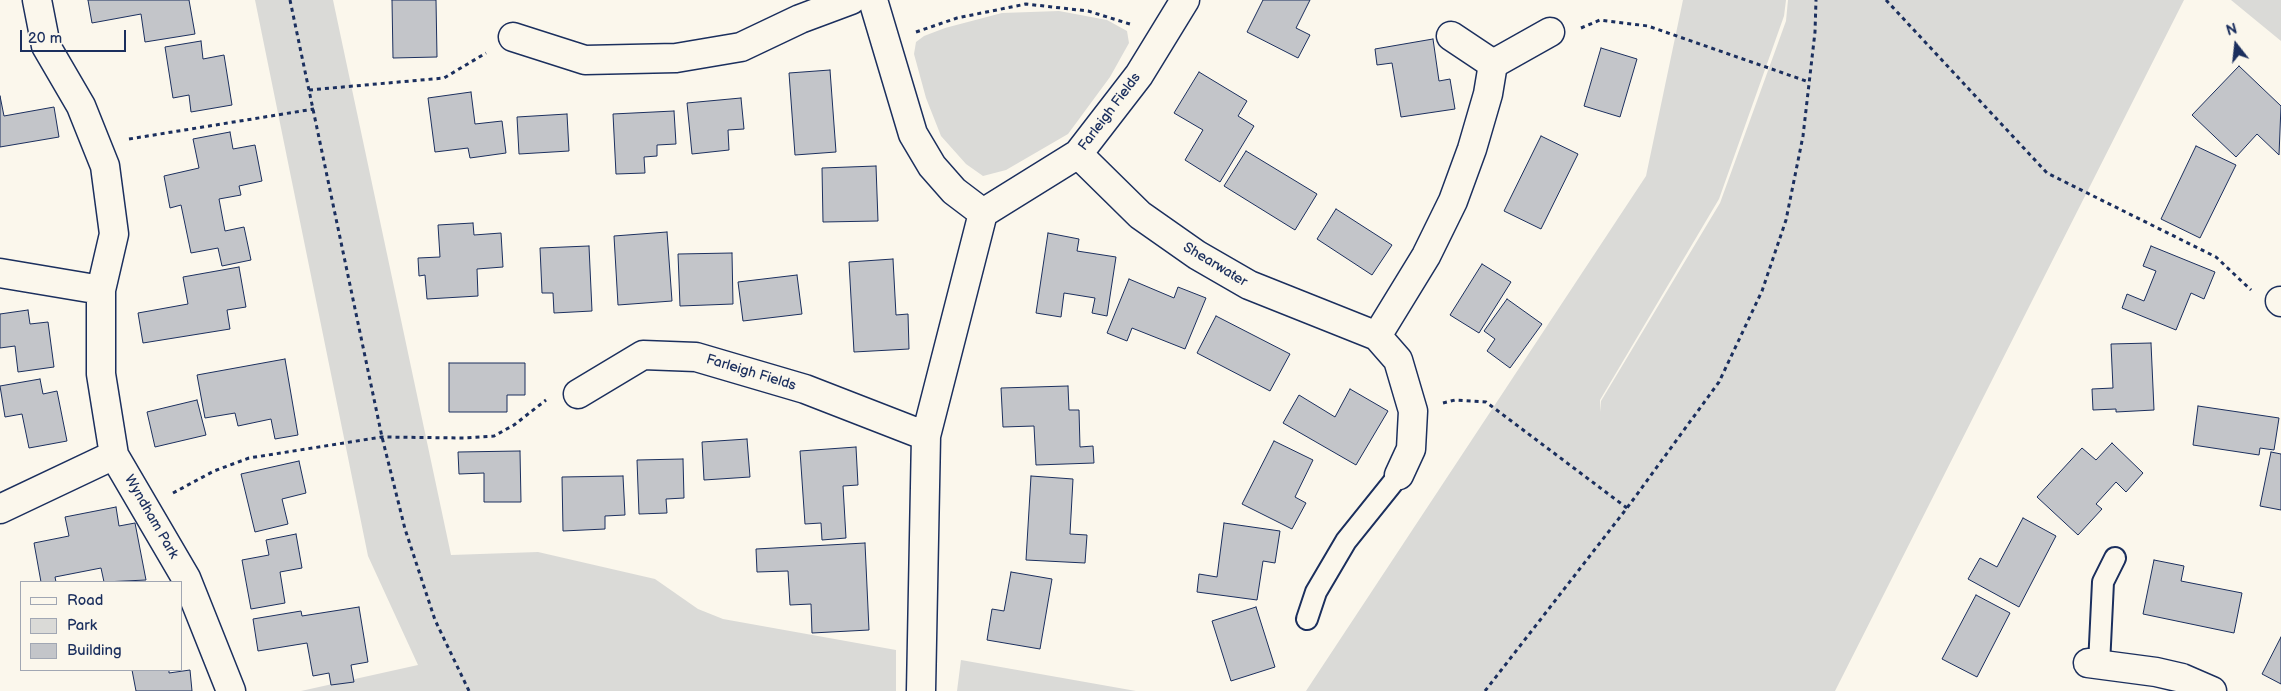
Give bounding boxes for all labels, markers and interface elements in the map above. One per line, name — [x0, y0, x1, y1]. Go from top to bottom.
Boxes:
scale bar — [22, 20, 129, 52]
north arrow — [2211, 20, 2261, 70]
text: N — [2224, 20, 2239, 40]
text: 20 m — [28, 29, 62, 48]
street label: Farleigh Fields — [1075, 70, 1145, 154]
street label: Shearwater — [1180, 239, 1250, 291]
street label: Farleigh Fields — [704, 351, 798, 395]
street label: Wyndham Park — [120, 472, 182, 562]
legend — [20, 581, 182, 671]
text: Road — [67, 591, 103, 610]
text: Park — [67, 616, 97, 635]
text: Building — [67, 641, 122, 660]

